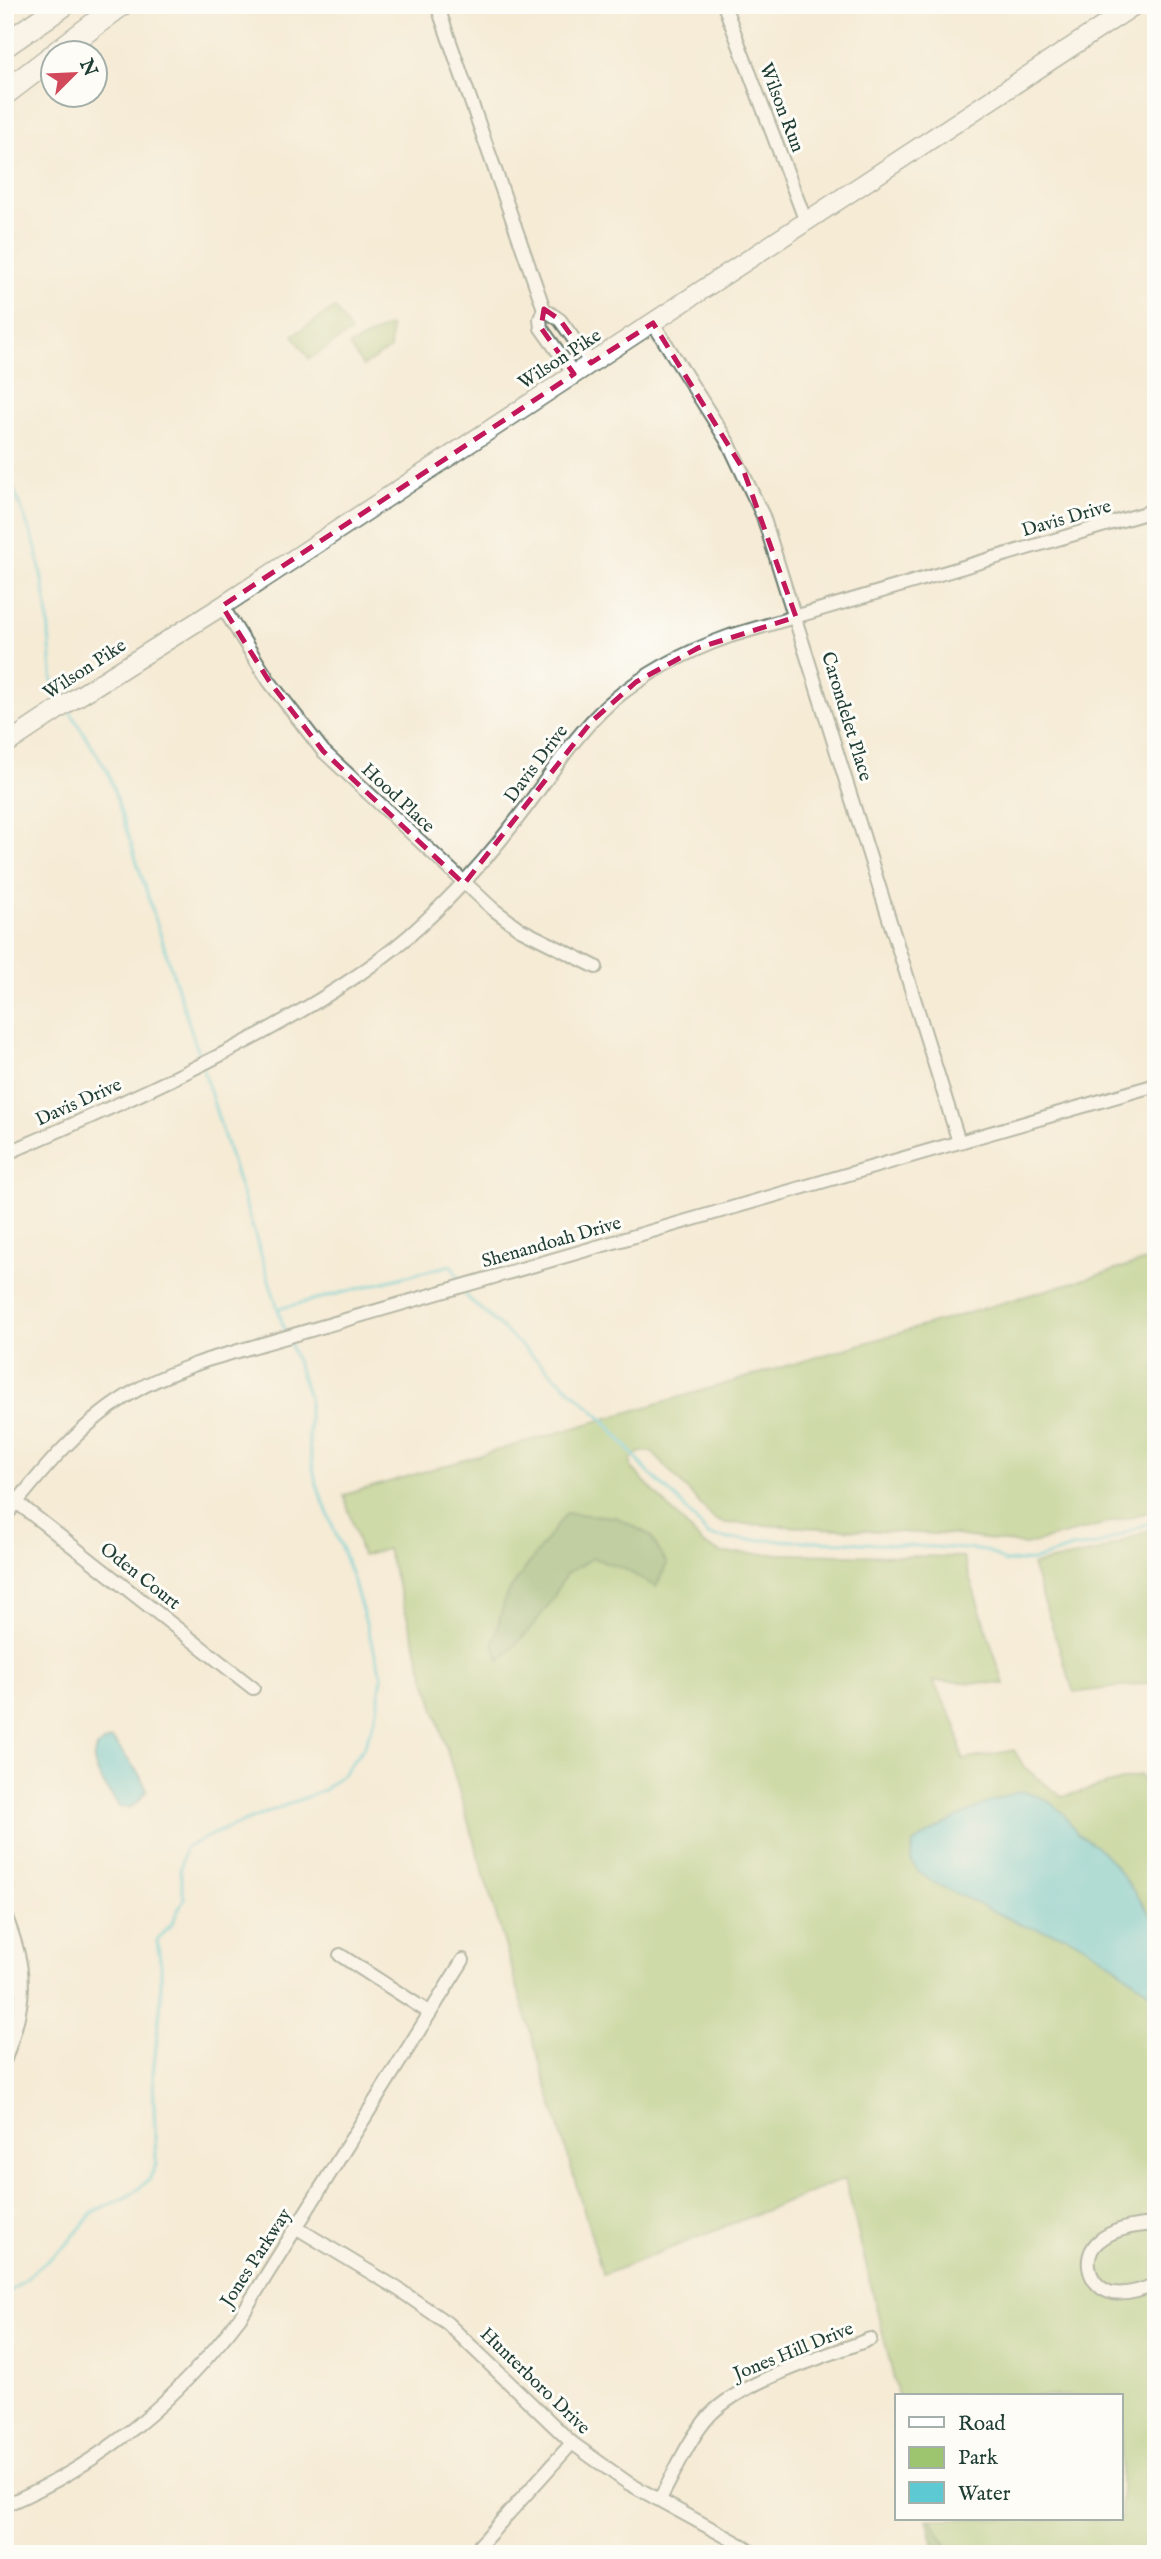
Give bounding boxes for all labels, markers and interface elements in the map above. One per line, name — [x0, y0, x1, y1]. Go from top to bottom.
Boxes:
north arrow — [38, 38, 108, 108]
text: N — [73, 55, 102, 81]
street label: Wilson Run — [753, 60, 809, 156]
street label: Wilson Pike — [514, 324, 606, 395]
street label: Davis Drive — [1019, 495, 1114, 543]
street label: Wilson Pike — [39, 634, 131, 705]
street label: Carondelet Place — [815, 649, 877, 784]
street label: Davis Drive — [499, 720, 574, 808]
street label: Hood Place — [356, 758, 440, 839]
street label: Davis Drive — [32, 1073, 126, 1132]
street label: Shenandoah Drive — [479, 1211, 624, 1274]
street label: Oden Court — [95, 1538, 185, 1616]
street label: Jones Parkway — [215, 2204, 298, 2314]
street label: Jones Hill Drive — [728, 2317, 858, 2388]
street label: Hunterboro Drive — [474, 2323, 595, 2440]
legend — [895, 2394, 1122, 2520]
text: Road — [958, 2411, 1006, 2438]
text: Park — [958, 2445, 999, 2472]
text: Water — [958, 2481, 1011, 2508]

